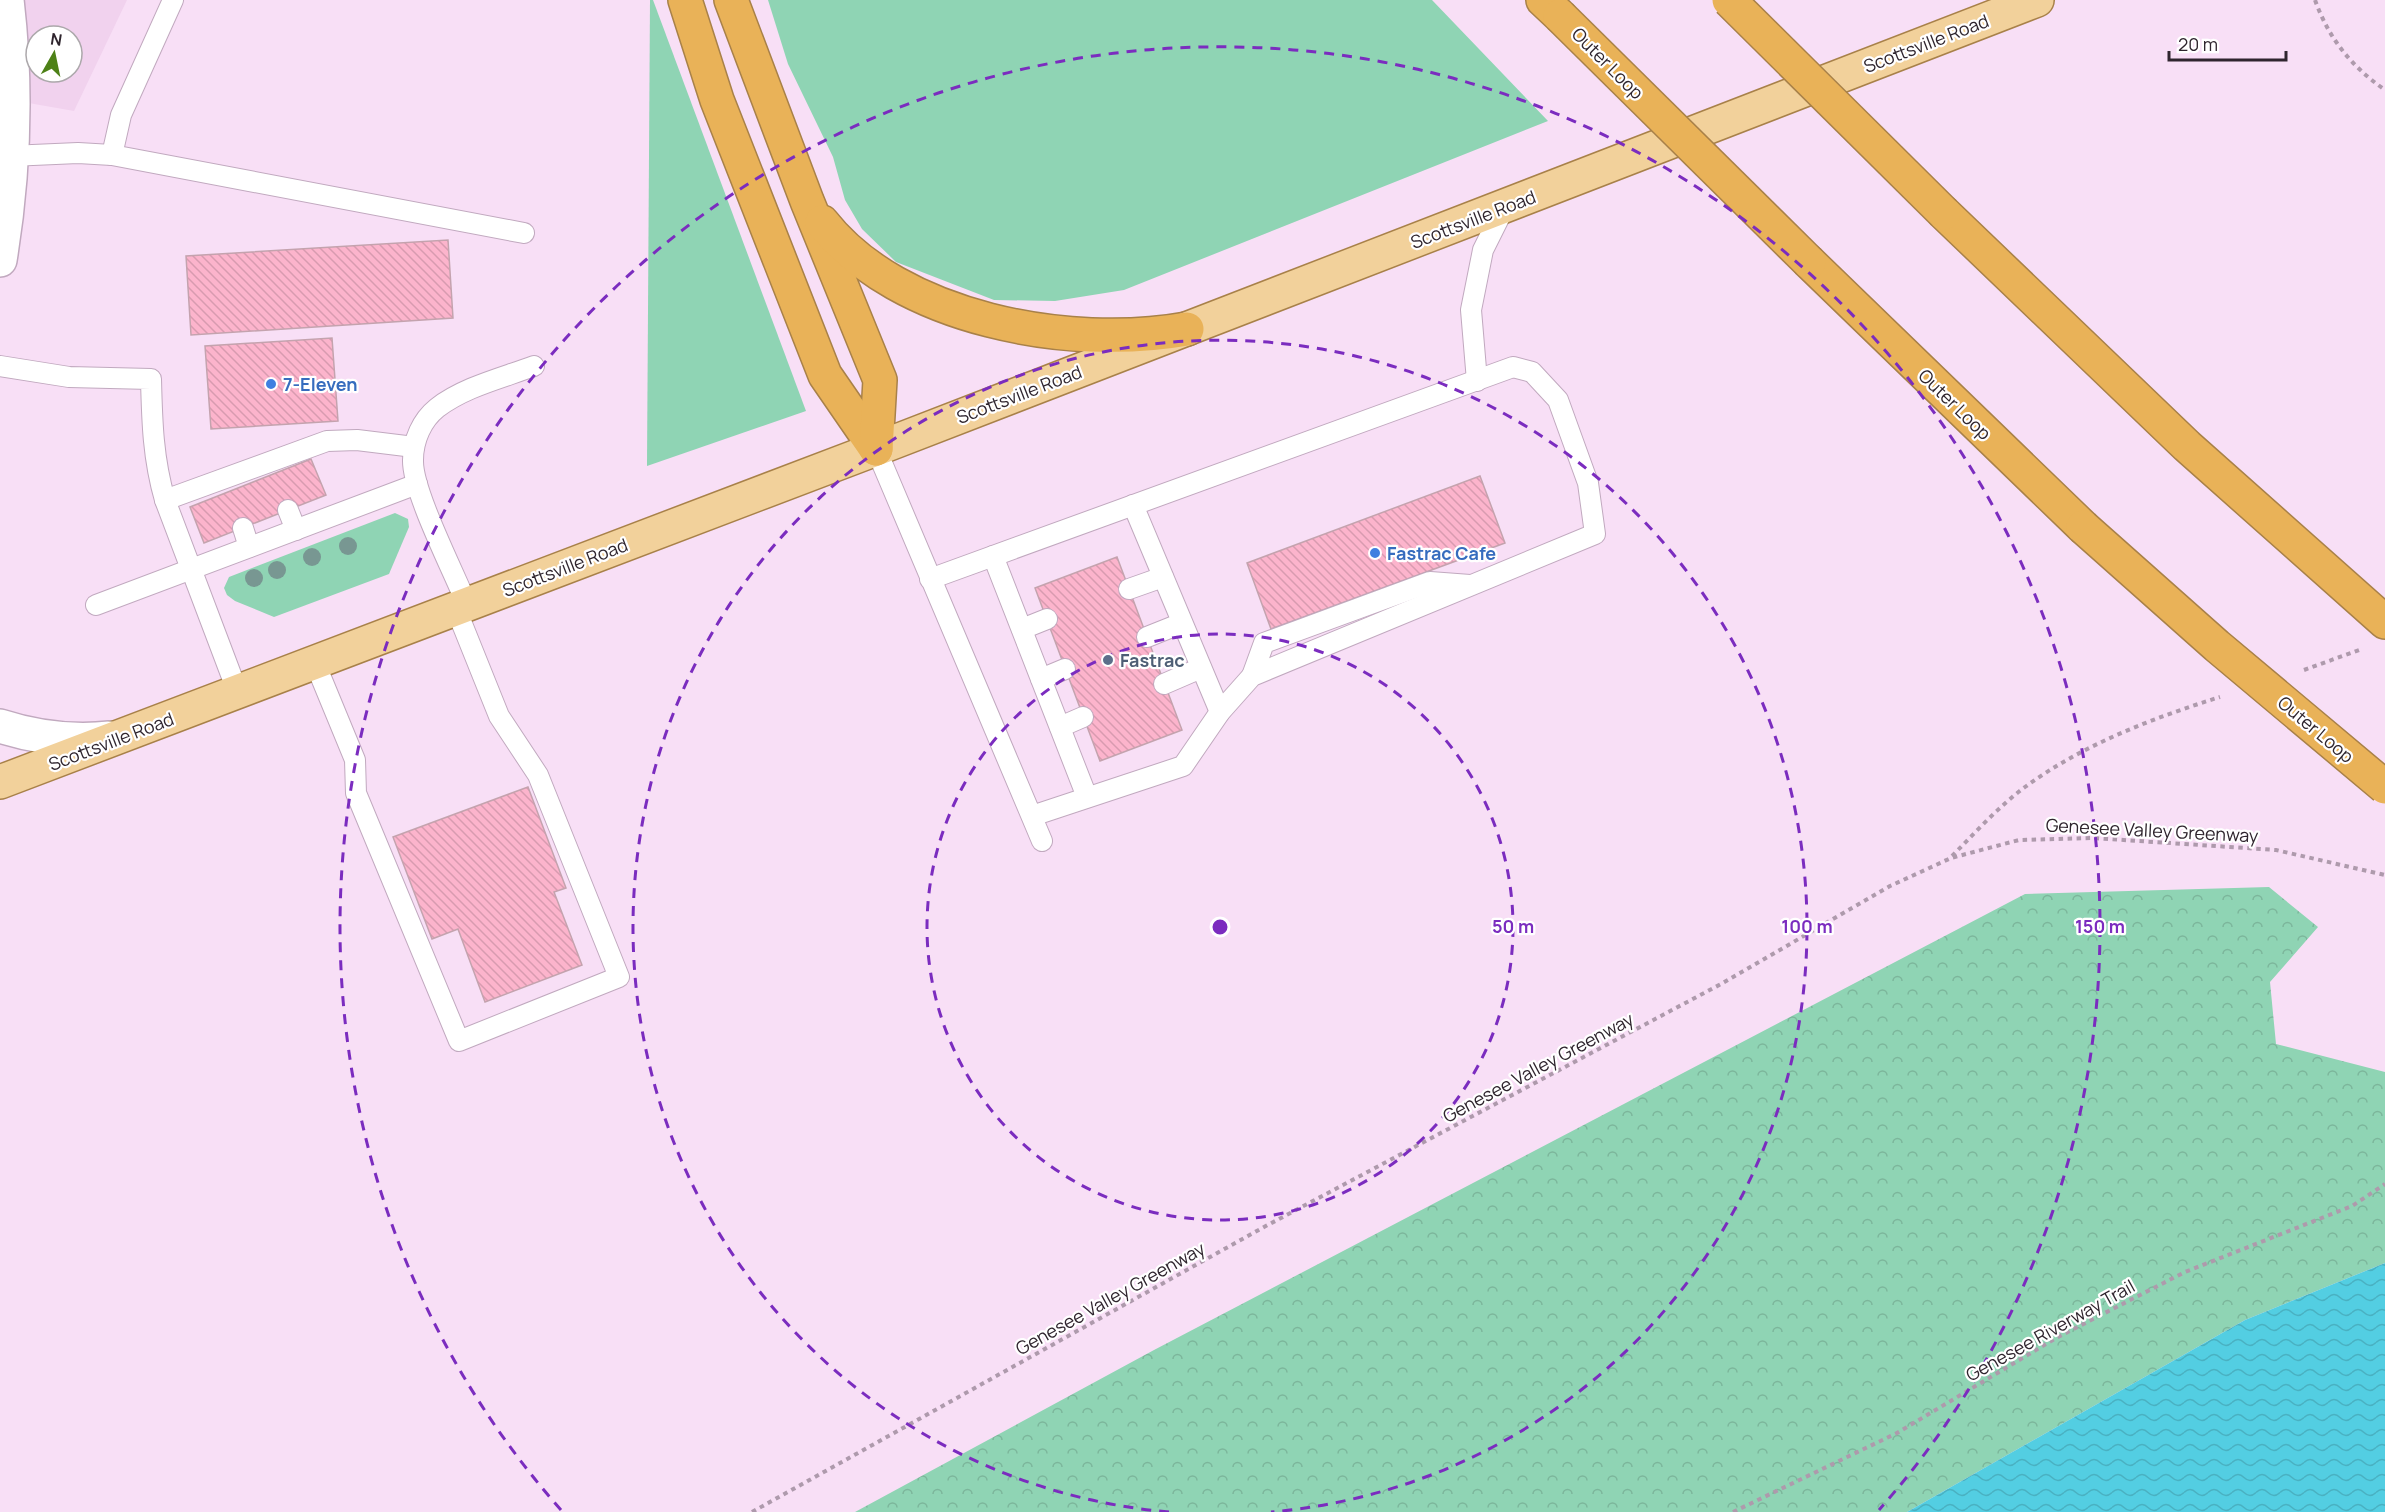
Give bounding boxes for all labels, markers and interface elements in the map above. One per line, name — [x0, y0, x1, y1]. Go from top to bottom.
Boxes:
street label: Scottsville Road — [1860, 8, 1992, 78]
street label: Outer Loop — [1567, 22, 1649, 104]
north arrow — [24, 24, 84, 84]
scale bar — [2169, 24, 2286, 62]
text: N — [49, 27, 64, 51]
text: 20 m — [2178, 32, 2218, 56]
street label: Scottsville Road — [1407, 184, 1539, 254]
street label: Scottsville Road — [953, 359, 1085, 429]
street label: Outer Loop — [1913, 363, 1997, 445]
place label: 7-Eleven — [283, 372, 358, 396]
marker: 7-Eleven — [264, 377, 278, 391]
street label: Scottsville Road — [499, 532, 631, 602]
place label: Fastrac Cafe — [1387, 541, 1496, 565]
marker: Fastrac Cafe — [1368, 546, 1382, 560]
place label: Fastrac — [1120, 648, 1185, 672]
marker: Fastrac — [1101, 653, 1115, 667]
street label: Outer Loop — [2273, 690, 2359, 768]
street label: Scottsville Road — [45, 706, 177, 776]
street label: Genesee Valley Greenway — [2045, 812, 2259, 848]
text: 50 m — [1492, 914, 1534, 938]
text: 100 m — [1781, 914, 1833, 938]
text: 150 m — [2075, 914, 2125, 938]
centre of rings — [1210, 917, 1230, 937]
street label: Genesee Valley Greenway — [1438, 1006, 1638, 1128]
street label: Genesee Valley Greenway — [1011, 1236, 1209, 1360]
street label: Genesee Riverway Trail — [1961, 1274, 2139, 1386]

